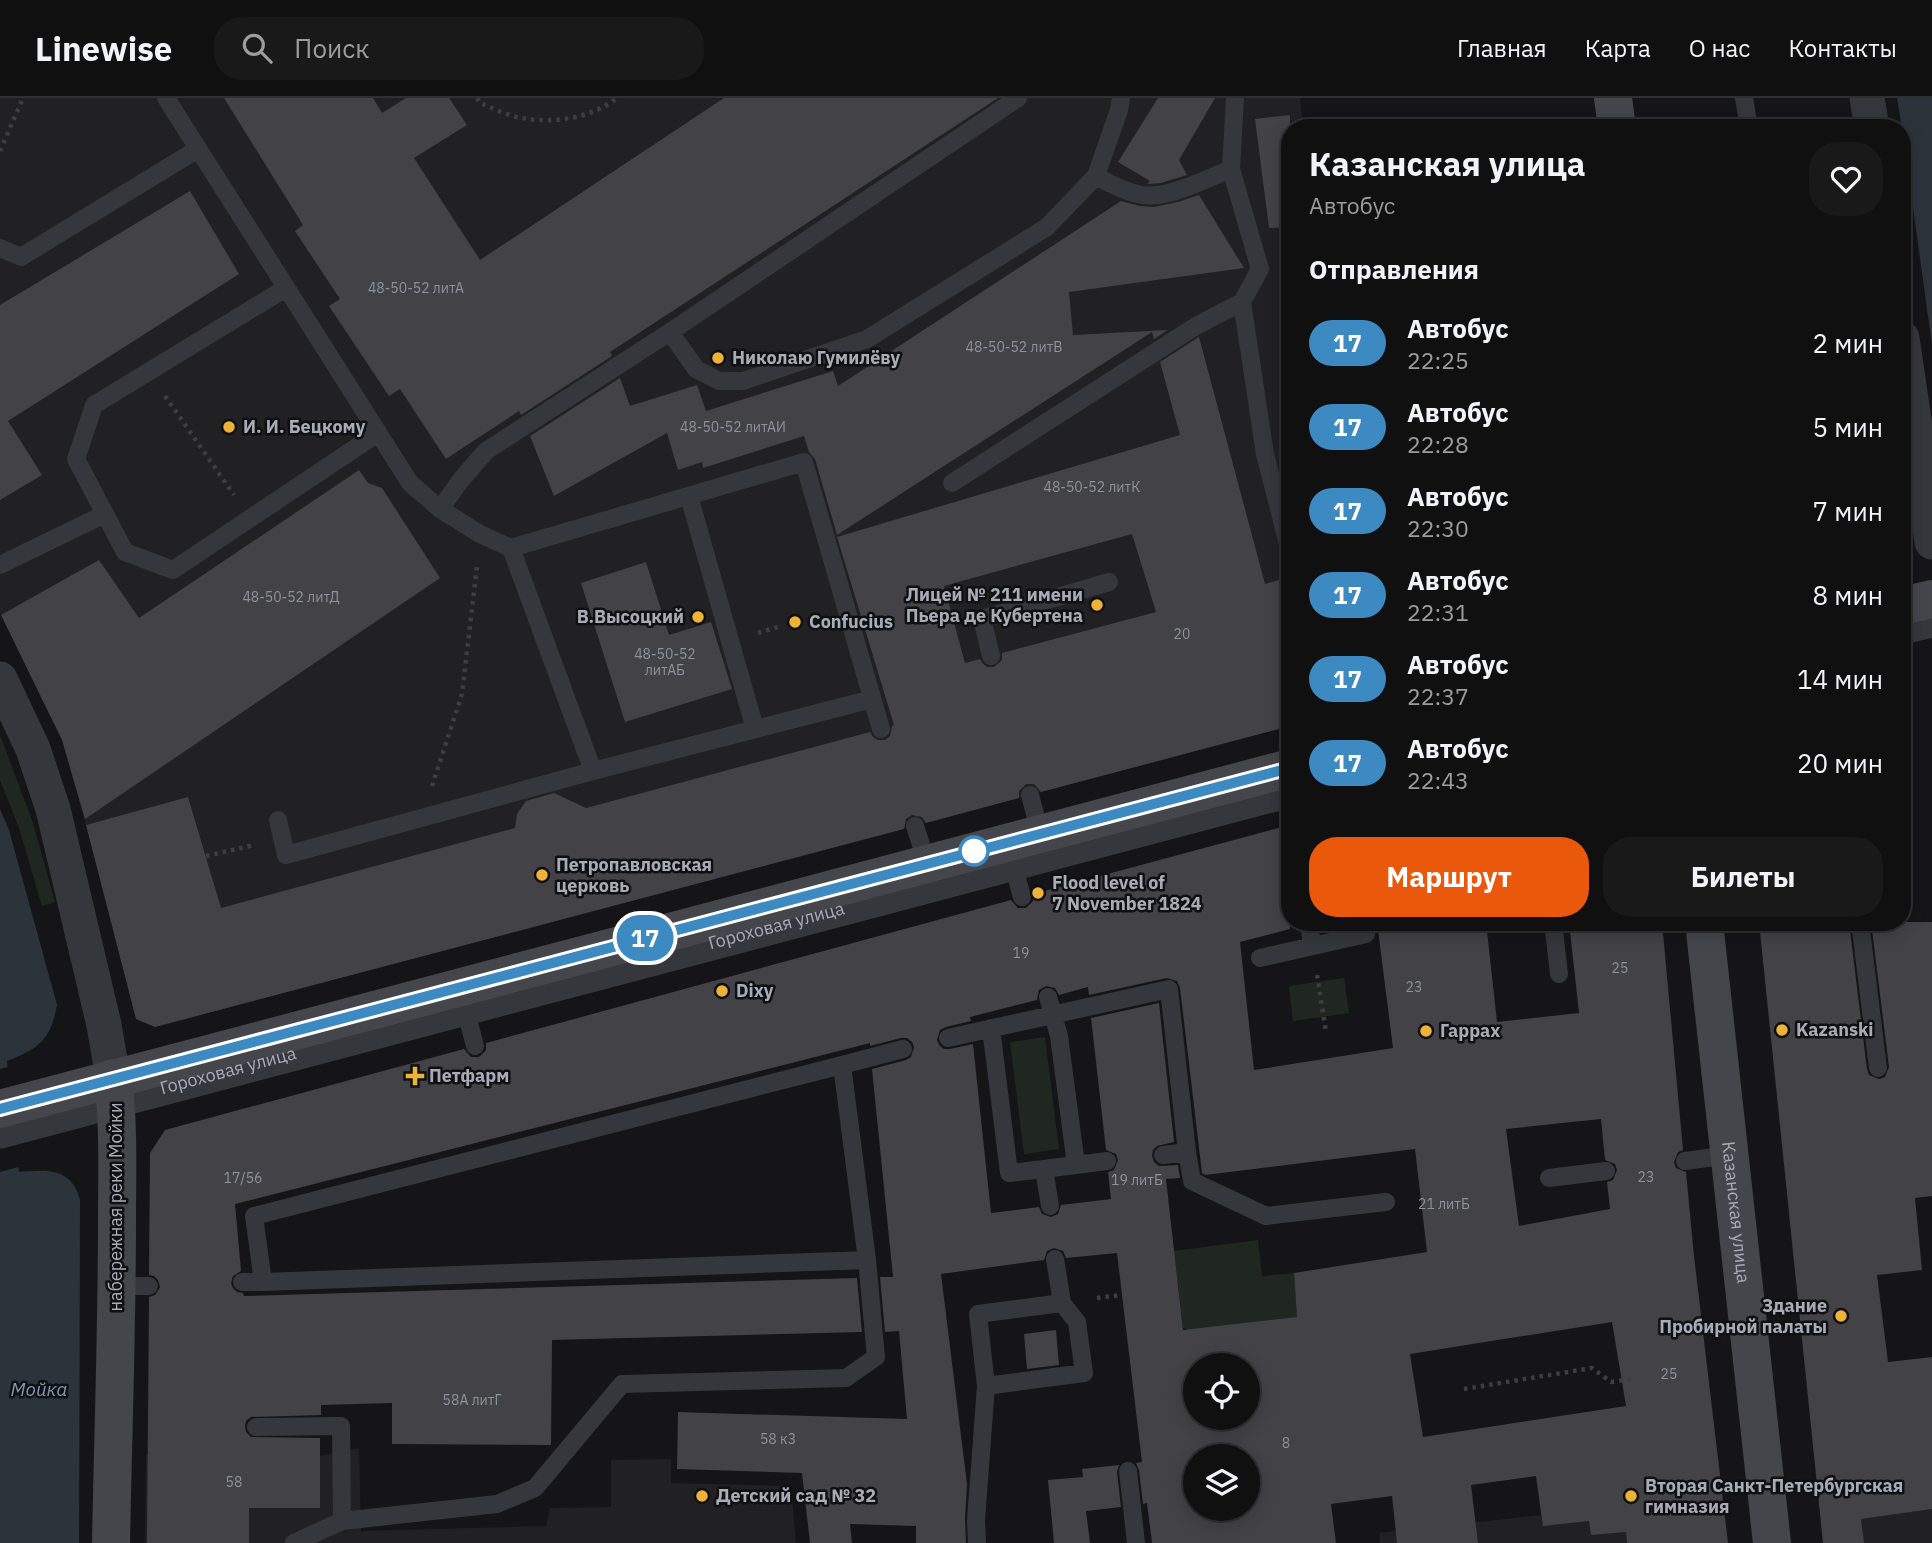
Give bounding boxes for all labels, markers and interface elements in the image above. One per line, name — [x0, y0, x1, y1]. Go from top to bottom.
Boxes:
search box — [214, 17, 704, 80]
text: Linewise — [35, 27, 172, 70]
icon: search — [238, 29, 276, 67]
text: Поиск — [294, 31, 370, 65]
text: Главная — [1457, 32, 1547, 64]
text: Карта — [1585, 32, 1651, 64]
text: О нас — [1689, 32, 1750, 64]
text: Контакты — [1788, 32, 1897, 64]
text: Казанская улица — [1309, 142, 1586, 185]
button: heart — [1809, 142, 1883, 216]
text: Автобус — [1309, 190, 1395, 220]
text: Отправления — [1309, 252, 1479, 286]
house number: 48-50-52 литА — [368, 279, 464, 297]
text: Автобус — [1407, 311, 1509, 345]
text: 2 мин — [1813, 326, 1883, 360]
text: 17 — [1333, 327, 1362, 359]
house number: 48-50-52 литВ — [966, 338, 1062, 356]
text: 22:25 — [1407, 345, 1469, 375]
place label: Николаю Гумилёву — [732, 346, 901, 369]
marker: Николаю Гумилёву — [710, 350, 726, 366]
text: Автобус — [1407, 395, 1509, 429]
text: 5 мин — [1813, 410, 1883, 444]
text: 17 — [1333, 411, 1362, 443]
place label: И. И. Бецкому — [243, 415, 366, 438]
house number: 48-50-52 литАИ — [680, 418, 786, 436]
marker: И. И. Бецкому — [221, 419, 237, 435]
text: 22:28 — [1407, 429, 1469, 459]
house number: 48-50-52 литК — [1044, 478, 1140, 496]
text: Автобус — [1407, 479, 1509, 513]
text: 7 мин — [1813, 494, 1883, 528]
text: 17 — [1333, 495, 1362, 527]
text: 22:30 — [1407, 513, 1469, 543]
text: Автобус — [1407, 563, 1509, 597]
text: 8 мин — [1813, 578, 1883, 612]
text: 17 — [1333, 579, 1362, 611]
place label: Лицей № 211 имени Пьера де Кубертена — [906, 583, 1083, 627]
house number: 48-50-52 литД — [242, 588, 340, 606]
marker: Лицей № 211 имени Пьера де Кубертена — [1089, 597, 1105, 613]
text: 22:31 — [1407, 597, 1469, 627]
place label: В.Высоцкий — [577, 605, 684, 628]
marker: В.Высоцкий — [690, 609, 706, 625]
place label: Confucius — [809, 610, 893, 633]
marker: Confucius — [787, 614, 803, 630]
house number: 20 — [1174, 625, 1190, 643]
house number: 48-50-52 литАБ — [634, 645, 696, 679]
text: Автобус — [1407, 647, 1509, 681]
text: 14 мин — [1797, 662, 1883, 696]
text: 17 — [1333, 663, 1362, 695]
text: 22:37 — [1407, 681, 1469, 711]
text: Автобус — [1407, 731, 1509, 765]
text: 20 мин — [1797, 746, 1883, 780]
text: 17 — [1333, 747, 1362, 779]
text: 22:43 — [1407, 765, 1469, 795]
unlabelled marker — [959, 836, 989, 866]
button: Маршрут — [1309, 837, 1589, 917]
button: Билеты — [1603, 837, 1883, 917]
place label: Петропавловская церковь — [556, 853, 712, 897]
marker: Петропавловская церковь — [534, 867, 550, 883]
place label: Flood level of 7 November 1824 — [1052, 871, 1202, 915]
marker: Flood level of 7 November 1824 — [1030, 885, 1046, 901]
street label: Гороховая улица — [706, 896, 847, 954]
line badge: 17 — [614, 915, 676, 961]
text: 17 — [631, 922, 659, 954]
house number: 19 — [1013, 944, 1029, 962]
house number: 25 — [1612, 959, 1628, 977]
house number: 23 — [1406, 978, 1422, 996]
place label: Dixy — [736, 979, 774, 1002]
marker: Dixy — [714, 983, 730, 999]
place label: Kazanski — [1796, 1018, 1874, 1041]
place label: Гаррах — [1440, 1019, 1500, 1042]
marker: Kazanski — [1774, 1022, 1790, 1038]
marker: Гаррах — [1418, 1023, 1434, 1039]
street label: Гороховая улица — [157, 1041, 299, 1099]
place label: Петфарм — [429, 1064, 509, 1087]
marker: Петфарм — [407, 1068, 423, 1084]
street label: набережная реки Мойки — [104, 1102, 127, 1312]
street label: Казанская улица — [1717, 1140, 1756, 1285]
house number: 23 — [1638, 1168, 1654, 1186]
house number: 17/56 — [224, 1169, 262, 1187]
house number: 19 литБ — [1111, 1171, 1163, 1189]
house number: 21 литБ — [1418, 1195, 1470, 1213]
place label: Здание Пробирной палаты — [1659, 1294, 1827, 1338]
marker: Здание Пробирной палаты — [1833, 1308, 1849, 1324]
map controls — [1183, 1353, 1260, 1521]
button: locate — [1183, 1353, 1260, 1430]
house number: 25 — [1661, 1365, 1677, 1383]
water label: Мойка — [11, 1377, 67, 1401]
house number: 58А литГ — [443, 1391, 501, 1409]
house number: 58 к3 — [760, 1430, 796, 1448]
house number: 8 — [1282, 1434, 1290, 1452]
button: layers — [1183, 1444, 1260, 1521]
house number: 58 — [226, 1473, 242, 1491]
place label: Вторая Санкт-Петербургская гимназия — [1645, 1474, 1903, 1518]
place label: Детский сад № 32 — [716, 1484, 876, 1507]
marker: Детский сад № 32 — [694, 1488, 710, 1504]
marker: Вторая Санкт-Петербургская гимназия — [1623, 1488, 1639, 1504]

